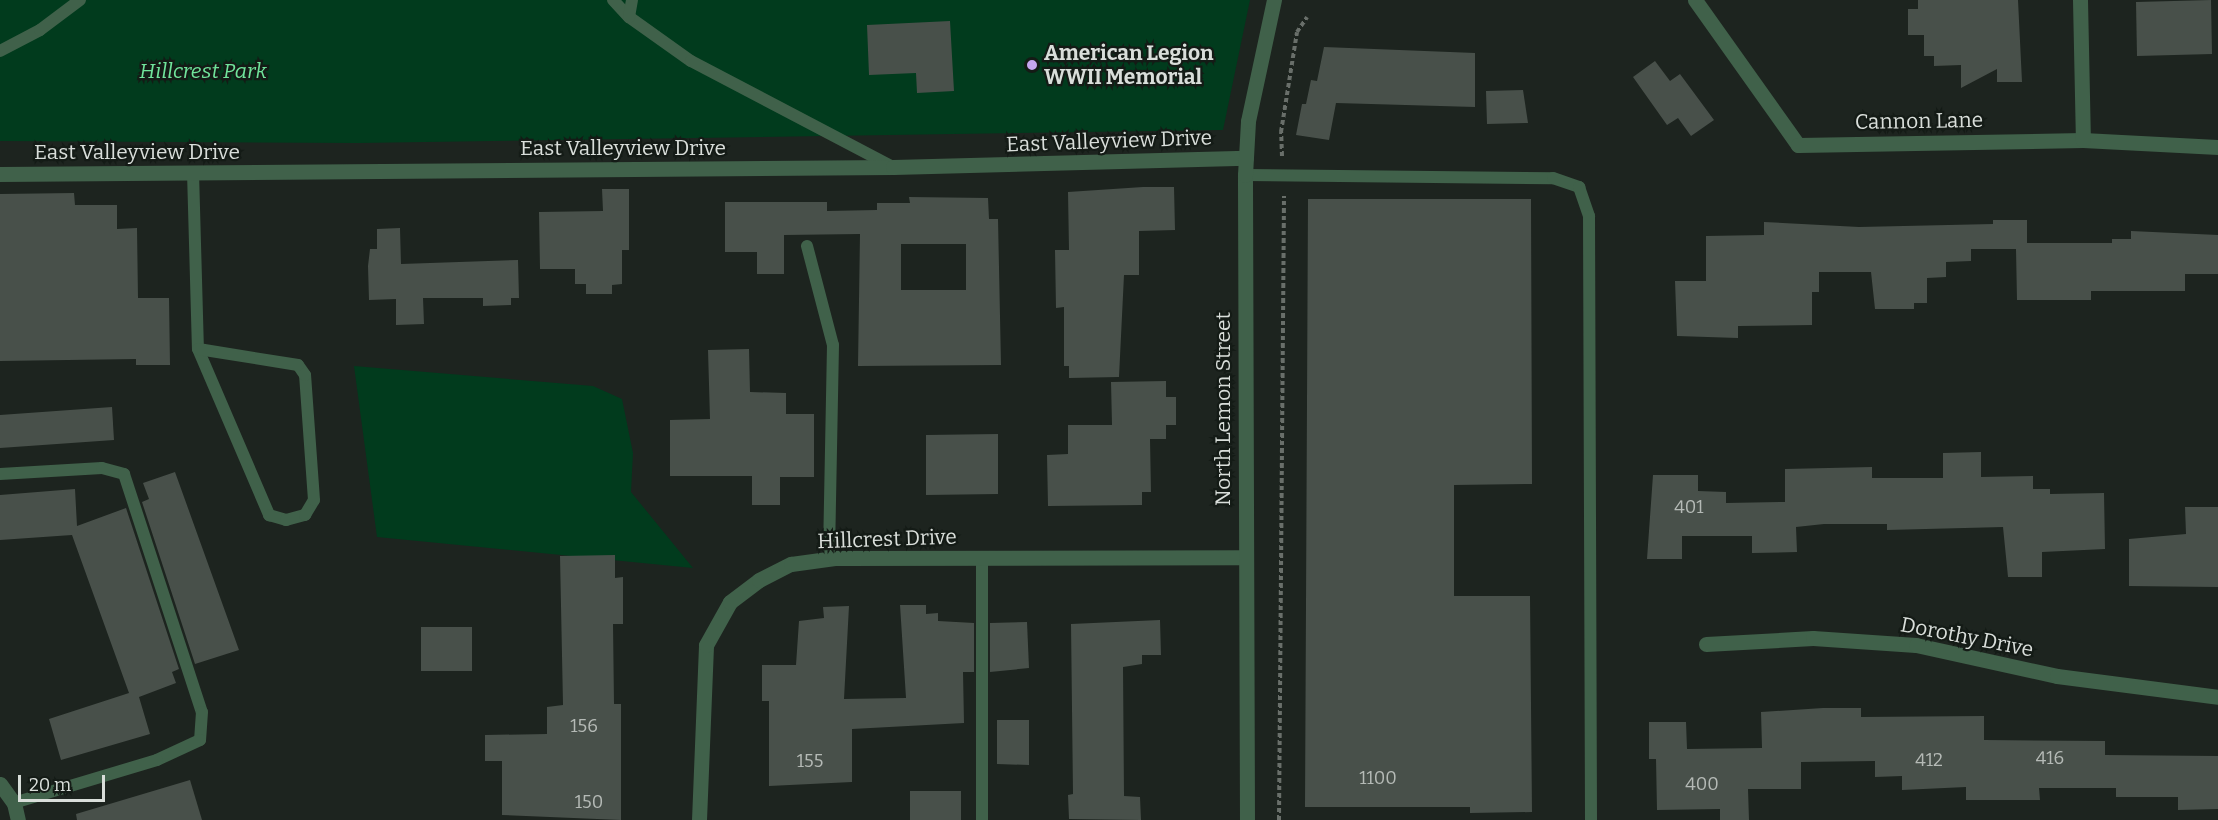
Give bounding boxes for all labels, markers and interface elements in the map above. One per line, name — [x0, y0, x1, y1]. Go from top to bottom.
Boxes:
place label: American Legion WWII Memorial — [1044, 40, 1214, 90]
park label: Hillcrest Park — [139, 58, 267, 84]
marker: American Legion WWII Memorial — [1025, 58, 1039, 72]
street label: Cannon Lane — [1855, 107, 1983, 135]
street label: East Valleyview Drive — [1006, 125, 1212, 157]
street label: East Valleyview Drive — [520, 135, 726, 161]
street label: East Valleyview Drive — [34, 139, 240, 165]
street label: North Lemon Street — [1210, 312, 1236, 506]
house number: 401 — [1674, 496, 1704, 518]
street label: Hillcrest Drive — [817, 524, 957, 554]
street label: Dorothy Drive — [1898, 612, 2036, 662]
house number: 156 — [570, 715, 598, 737]
house number: 416 — [2036, 747, 2064, 769]
house number: 412 — [1915, 749, 1943, 771]
house number: 155 — [797, 750, 823, 772]
scale bar — [21, 763, 108, 801]
house number: 1100 — [1359, 767, 1397, 789]
house number: 400 — [1685, 773, 1719, 795]
text: 20 m — [29, 774, 71, 796]
house number: 150 — [575, 791, 603, 813]

